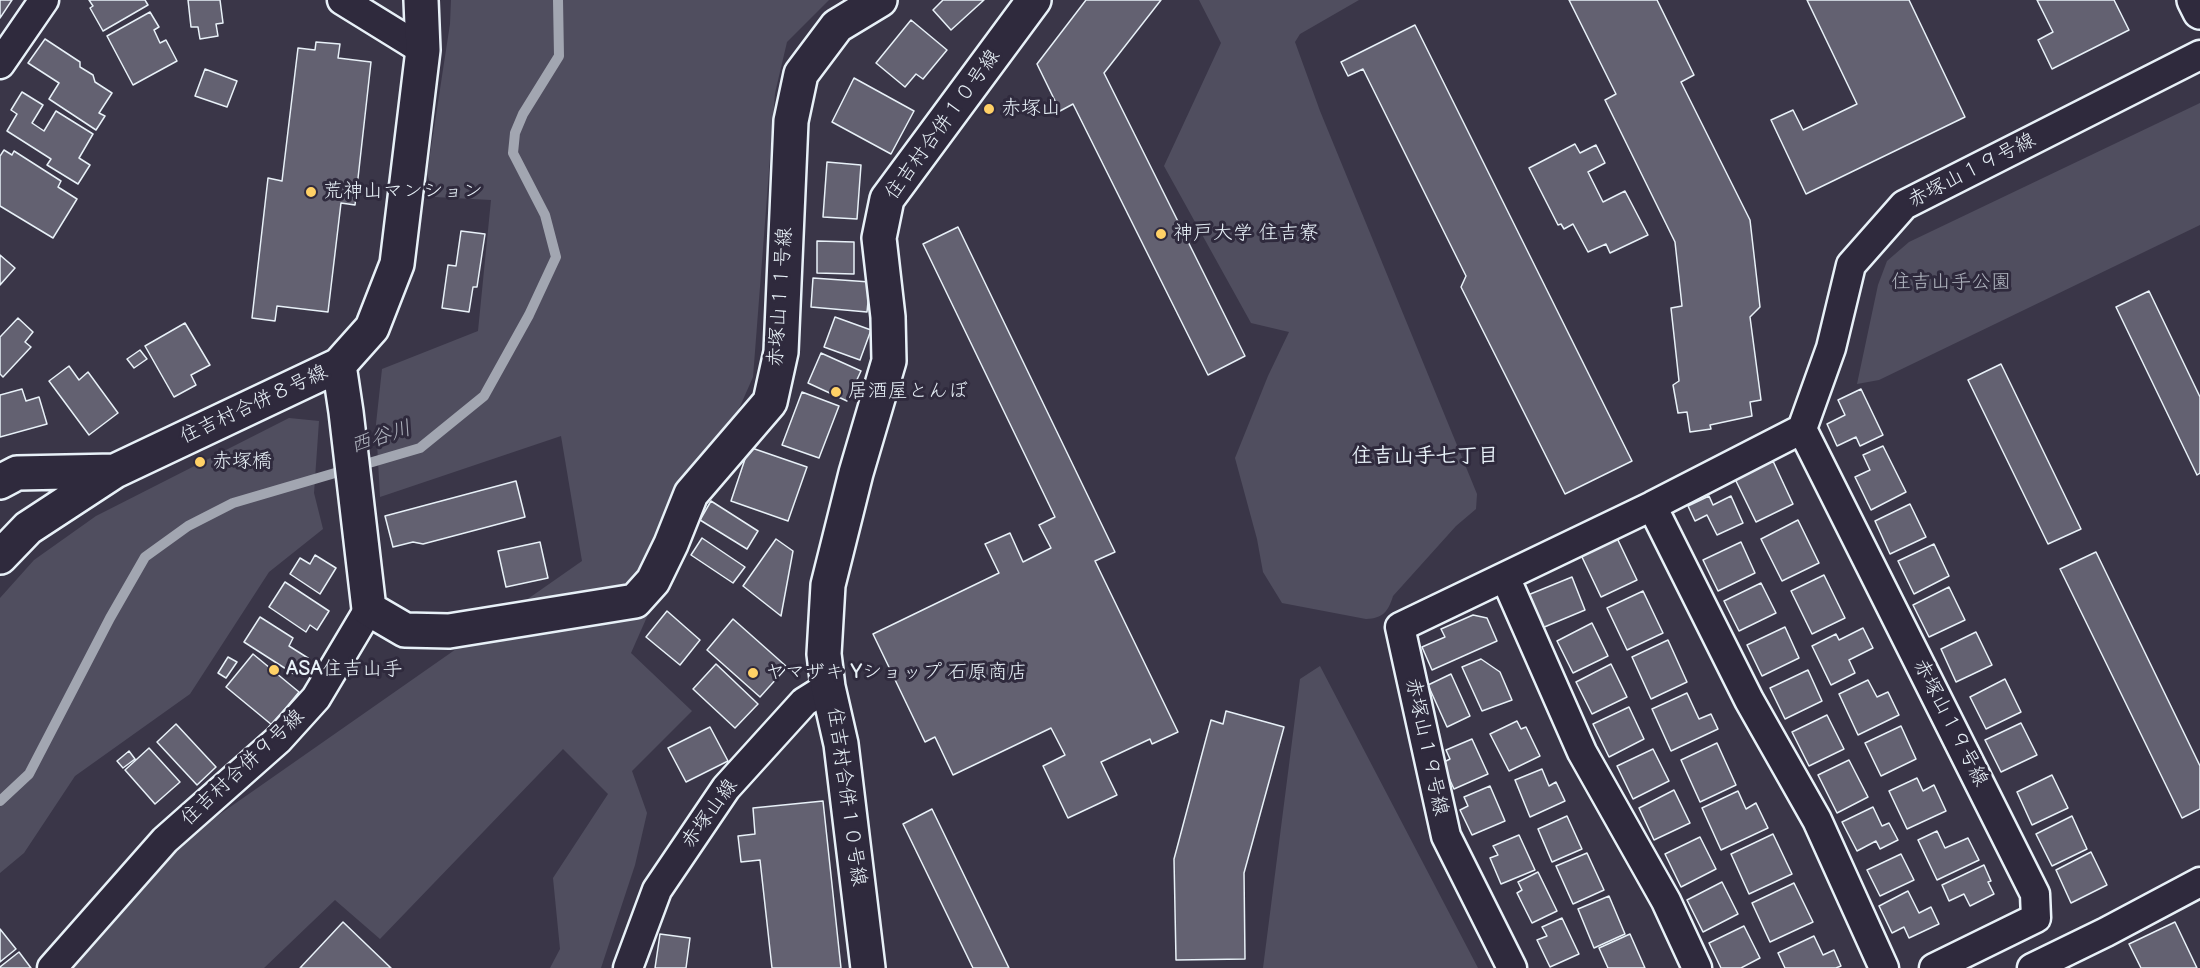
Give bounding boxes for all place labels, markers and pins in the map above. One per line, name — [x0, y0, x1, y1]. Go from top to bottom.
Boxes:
place label: 赤塚山 — [1001, 97, 1061, 121]
marker: 赤塚山 — [982, 102, 996, 116]
place label: 荒神山マンション — [323, 180, 483, 204]
marker: 荒神山マンション — [304, 185, 318, 199]
place label: 神戸大学 住吉寮 — [1173, 222, 1318, 246]
marker: 神戸大学 住吉寮 — [1154, 227, 1168, 241]
place label: 居酒屋とんぼ — [848, 380, 968, 404]
marker: 居酒屋とんぼ — [829, 385, 843, 399]
place label: 赤塚橋 — [212, 450, 272, 474]
marker: 赤塚橋 — [193, 455, 207, 469]
place label: ASA住吉山手 — [286, 658, 403, 682]
place label: ヤマザキ Yショップ 石原商店 — [765, 661, 1027, 685]
marker: ASA住吉山手 — [267, 663, 281, 677]
marker: ヤマザキ Yショップ 石原商店 — [746, 666, 760, 680]

